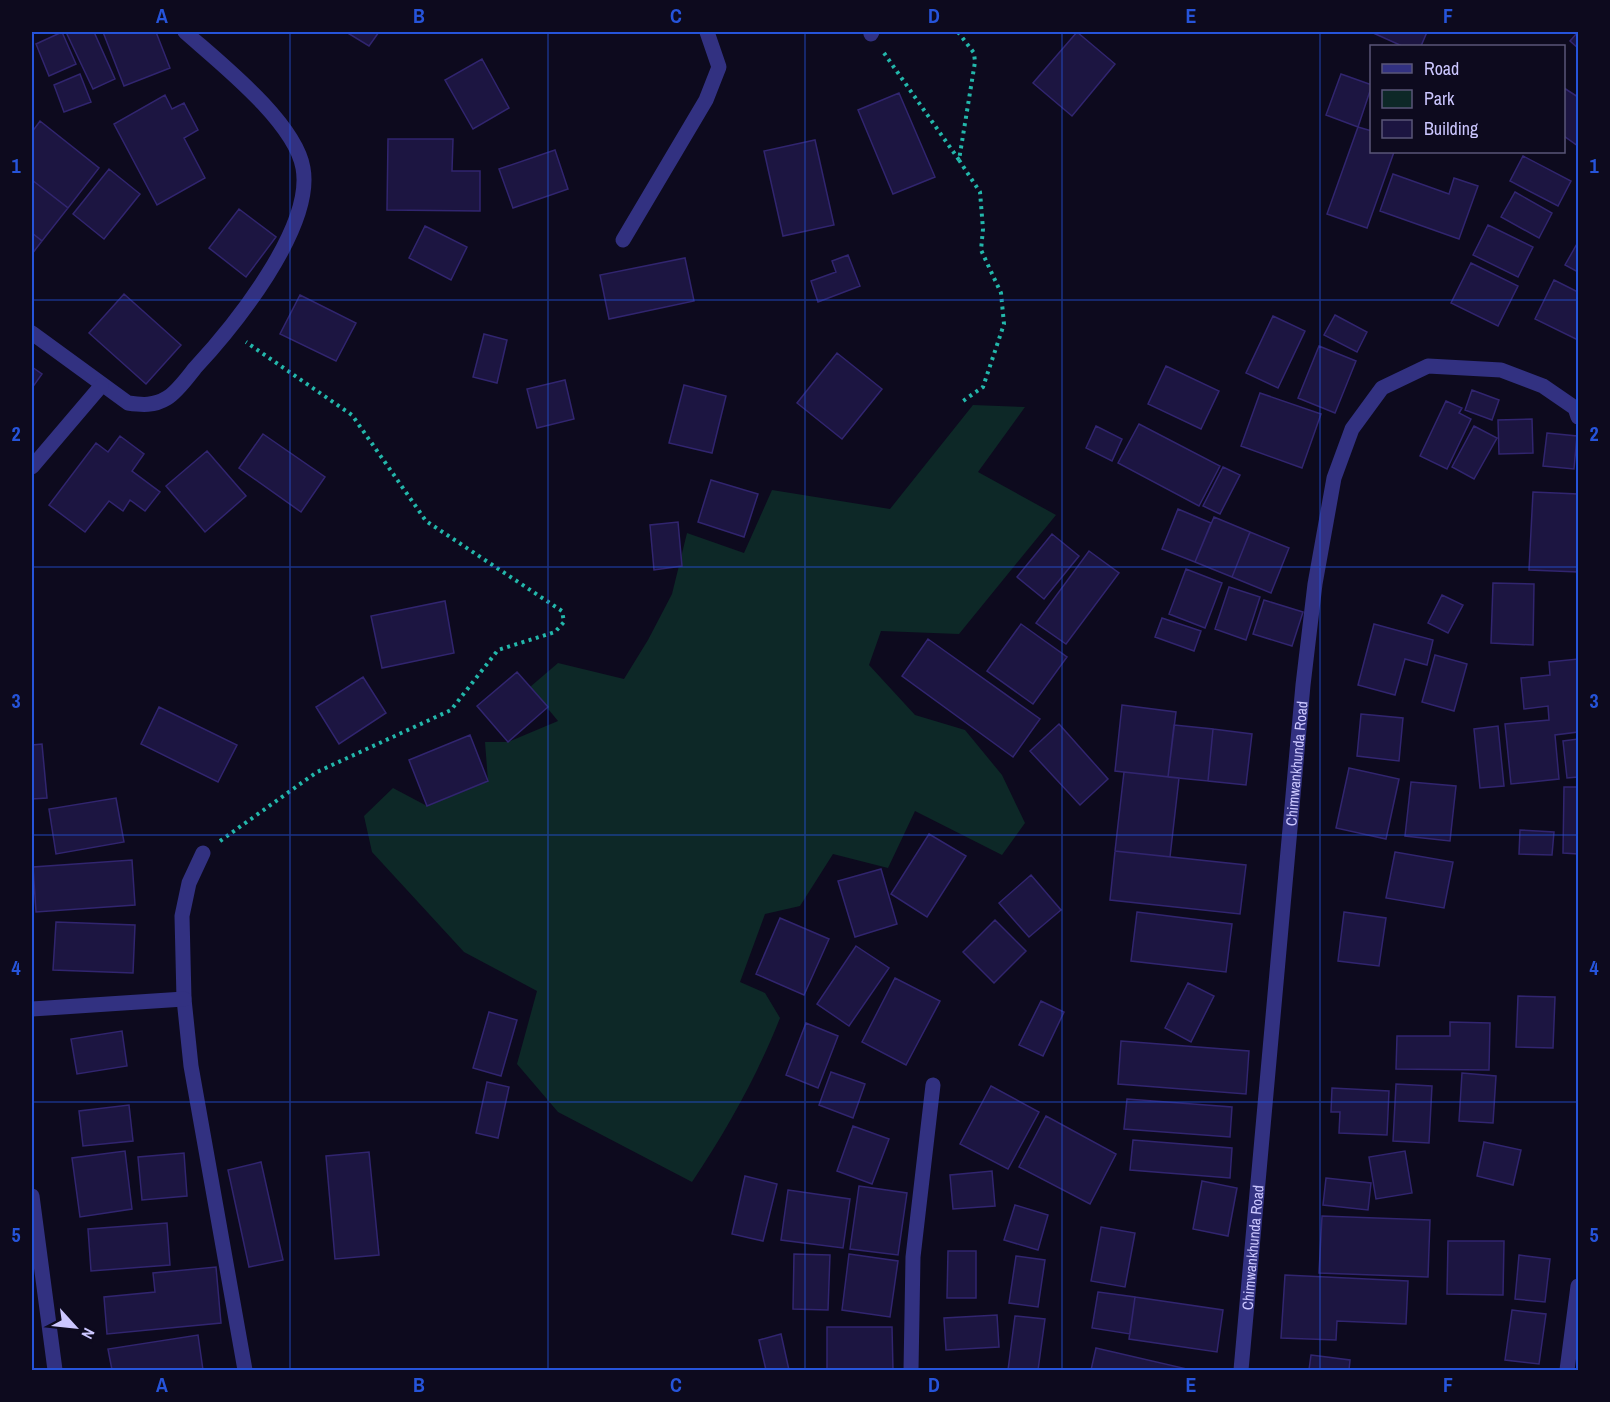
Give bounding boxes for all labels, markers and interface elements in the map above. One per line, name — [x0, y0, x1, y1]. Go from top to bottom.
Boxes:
text: A — [156, 2, 168, 29]
text: B — [413, 2, 425, 29]
text: C — [670, 2, 682, 29]
text: D — [928, 2, 940, 29]
text: E — [1186, 2, 1197, 29]
text: F — [1443, 2, 1453, 29]
legend — [1370, 45, 1565, 153]
text: Road — [1424, 56, 1459, 81]
text: Park — [1424, 86, 1455, 111]
text: Building — [1424, 116, 1479, 141]
text: 1 — [11, 152, 21, 179]
text: 1 — [1589, 152, 1599, 179]
text: 2 — [11, 420, 21, 447]
text: 2 — [1589, 420, 1599, 447]
text: 3 — [11, 687, 21, 714]
text: 3 — [1589, 687, 1599, 714]
street label: Chimwankhunda Road — [1280, 700, 1312, 827]
text: 4 — [11, 954, 21, 981]
text: 4 — [1589, 954, 1599, 981]
street label: Chimwankhunda Road — [1236, 1184, 1268, 1311]
text: 5 — [11, 1221, 21, 1248]
text: 5 — [1589, 1221, 1599, 1248]
north arrow — [45, 1297, 105, 1357]
text: N — [76, 1325, 100, 1343]
text: A — [156, 1371, 168, 1398]
text: B — [413, 1371, 425, 1398]
text: C — [670, 1371, 682, 1398]
text: D — [928, 1371, 940, 1398]
text: E — [1186, 1371, 1197, 1398]
text: F — [1443, 1371, 1453, 1398]

